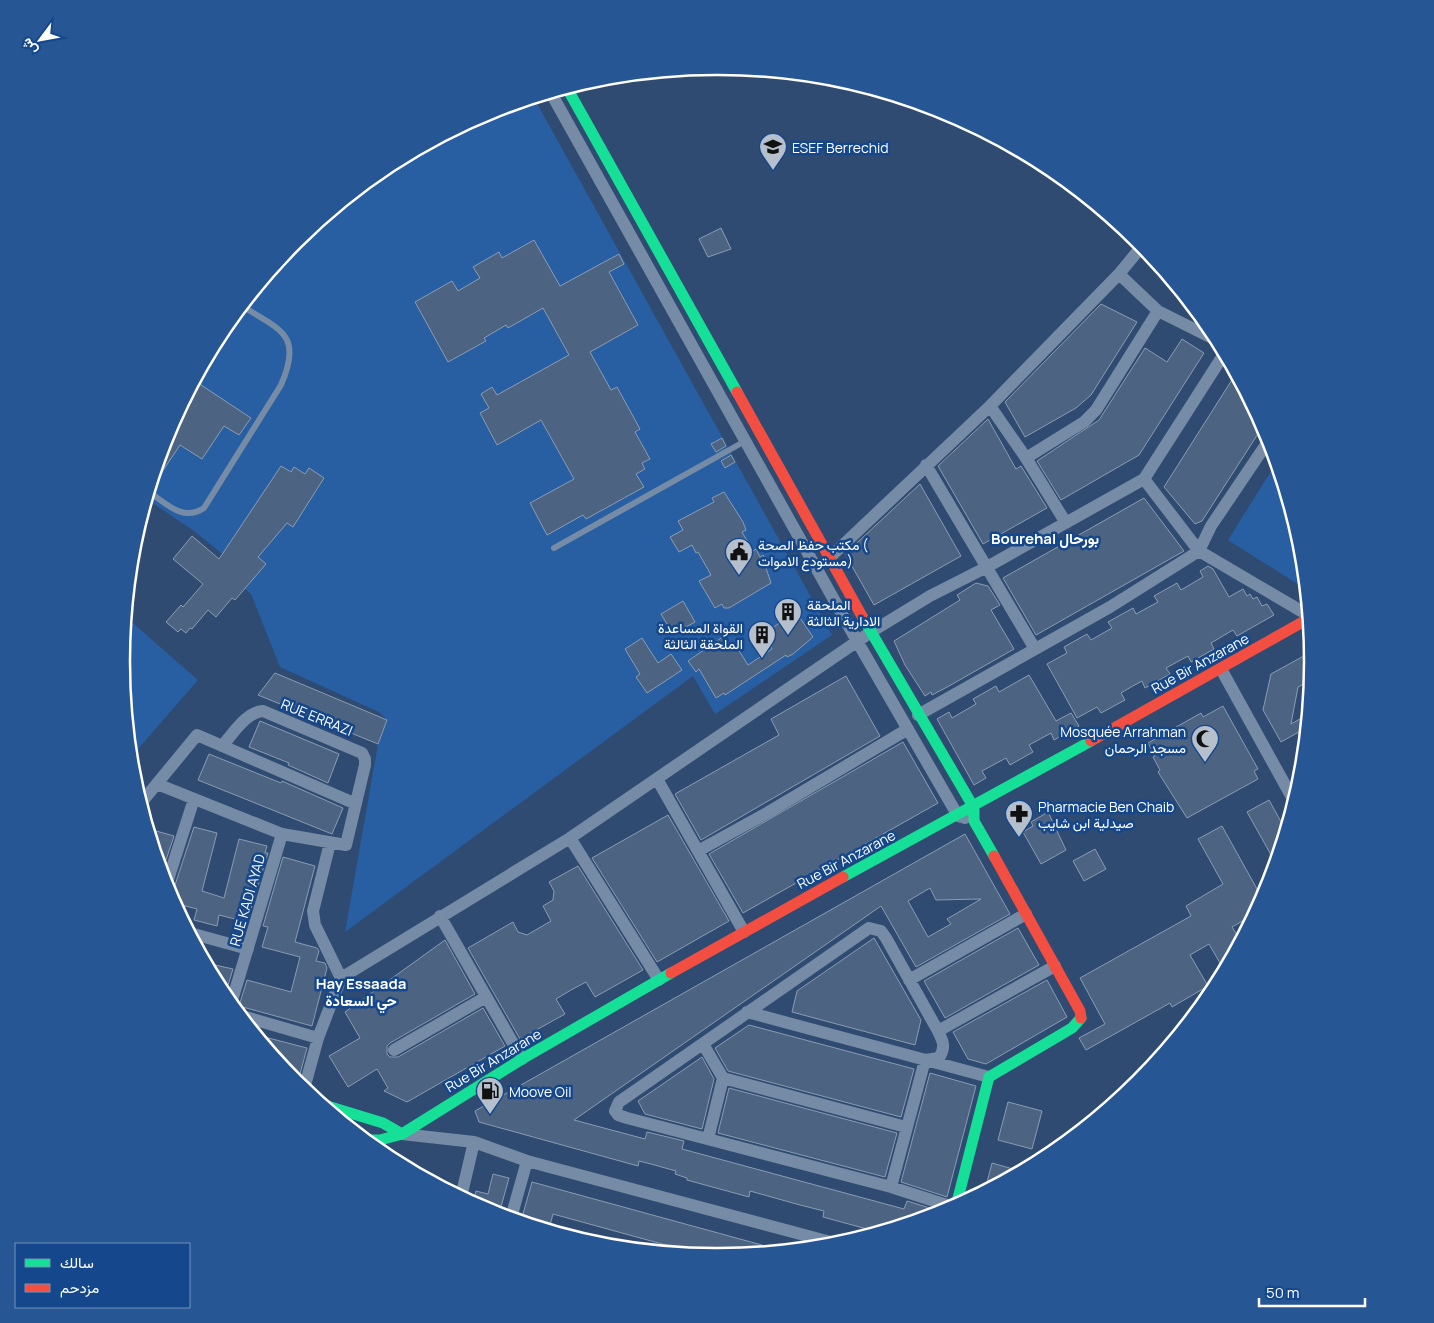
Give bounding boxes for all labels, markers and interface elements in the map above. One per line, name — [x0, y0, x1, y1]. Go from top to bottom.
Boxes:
north arrow — [15, 15, 65, 65]
text: ش — [16, 35, 41, 59]
school or university icon: ESEF Berrechid — [758, 132, 788, 171]
place label: ESEF Berrechid — [792, 138, 889, 157]
district label: Bourehal بورحال — [991, 528, 1099, 549]
place label: مكتب حفظ الصحة ( مستودع الاموات) — [758, 535, 868, 572]
public building icon: مكتب حفظ الصحة ( مستودع الاموات) — [724, 537, 754, 576]
place label: الملحقة الادارية الثالثة — [807, 595, 880, 630]
building icon: الملحقة الادارية الثالثة — [773, 597, 803, 636]
place label: القواة المساعدة الملحقة الثالثة — [658, 618, 743, 653]
building icon: القواة المساعدة الملحقة الثالثة — [747, 620, 777, 659]
street label: Rue Bir Anzarane — [1148, 628, 1252, 698]
street label: RUE ERRAZI — [278, 694, 356, 740]
place label: Mosquée Arrahman مسجد الرحمان — [1060, 722, 1186, 757]
mosque icon: Mosquée Arrahman مسجد الرحمان — [1190, 724, 1220, 763]
place label: Pharmacie Ben Chaib صيدلية ابن شايب — [1038, 797, 1174, 832]
pharmacy icon: Pharmacie Ben Chaib صيدلية ابن شايب — [1004, 799, 1034, 838]
street label: Rue Bir Anzarane — [794, 825, 898, 893]
street label: RUE KADI AYAD — [225, 852, 269, 948]
district label: Hay Essaada حي السعادة — [316, 973, 406, 1014]
street label: Rue Bir Anzarane — [441, 1024, 545, 1096]
fuel station icon: Moove Oil — [475, 1076, 505, 1115]
place label: Moove Oil — [509, 1082, 572, 1101]
legend — [15, 1243, 190, 1308]
text: سالك — [60, 1252, 94, 1273]
scale bar — [1259, 1276, 1365, 1308]
text: مزدحم — [60, 1277, 99, 1298]
text: 50 m — [1266, 1282, 1300, 1303]

